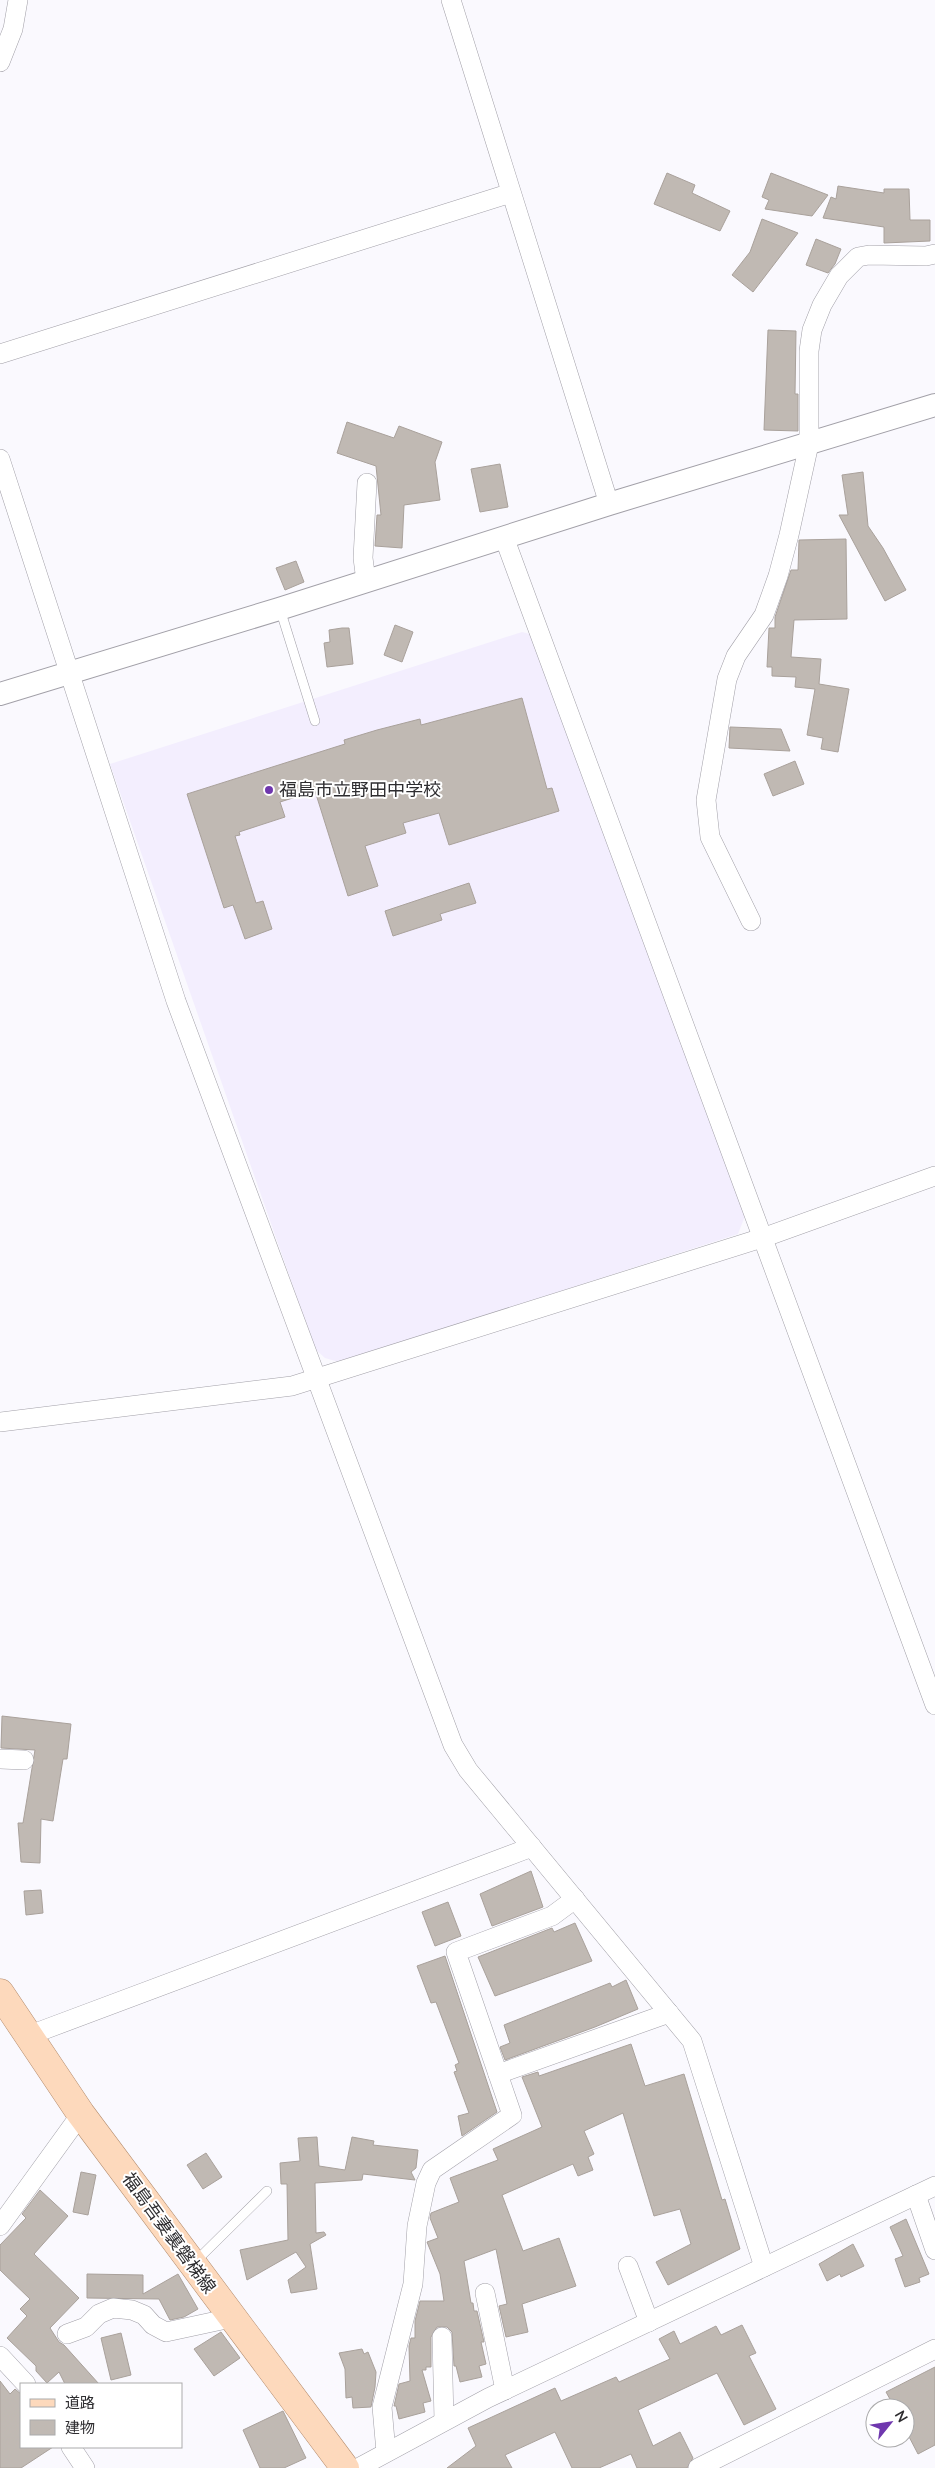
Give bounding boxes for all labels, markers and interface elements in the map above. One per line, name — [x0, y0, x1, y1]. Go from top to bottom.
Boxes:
place label: 福島市立野田中学校 — [279, 778, 441, 800]
marker: 福島市立野田中学校 — [263, 784, 275, 796]
street label: 福島吾妻裏磐梯線 — [119, 2168, 221, 2297]
legend — [20, 2383, 182, 2448]
text: 道路 — [65, 2393, 95, 2411]
north arrow — [865, 2398, 915, 2448]
text: N — [892, 2407, 912, 2425]
text: 建物 — [65, 2418, 95, 2436]

